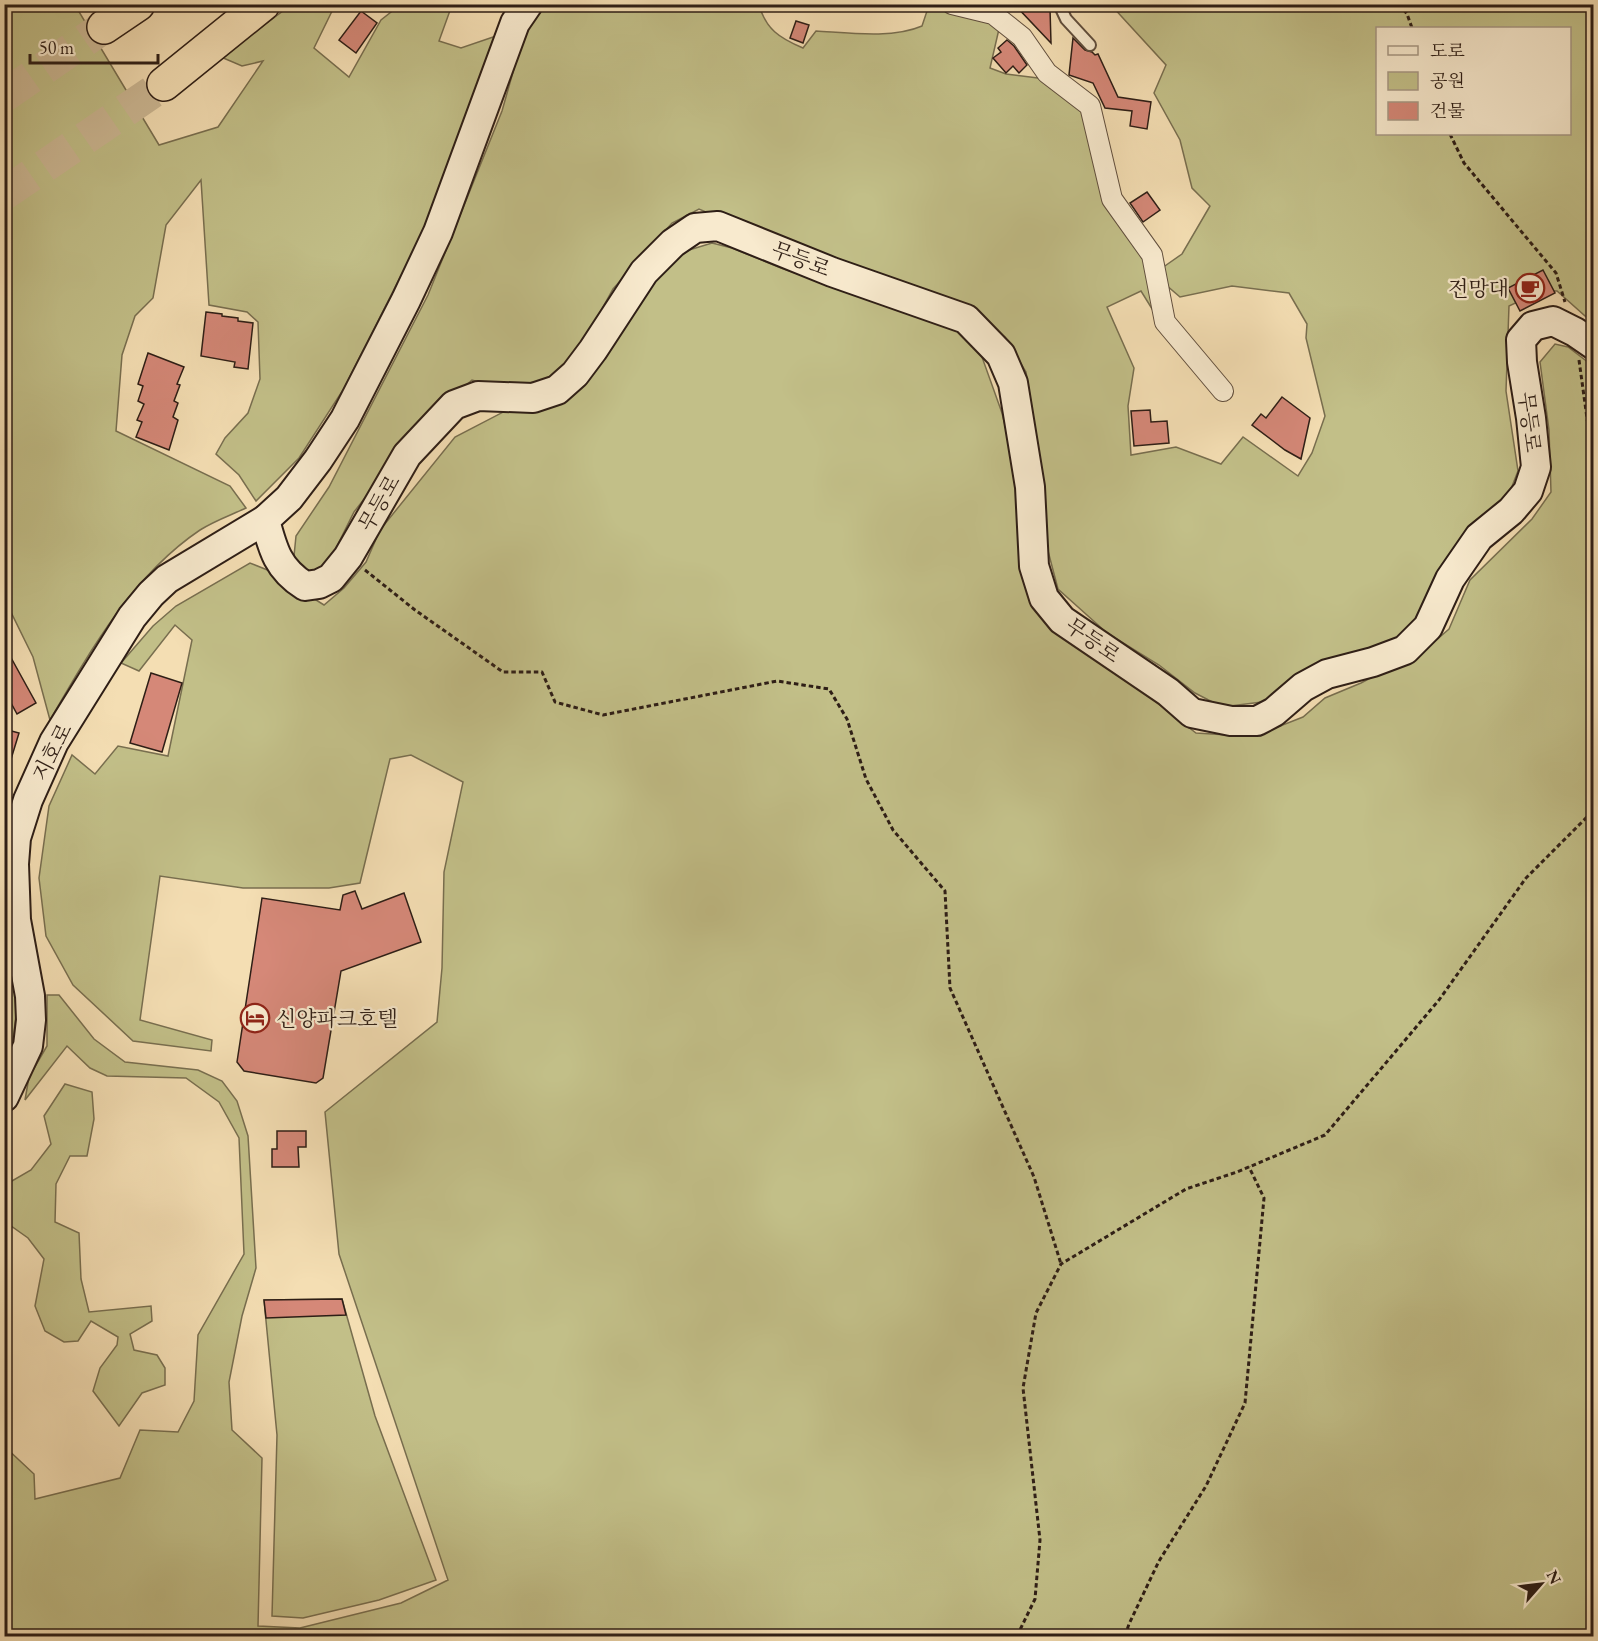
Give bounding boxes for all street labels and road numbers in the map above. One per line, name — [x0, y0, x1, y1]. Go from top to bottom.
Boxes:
street label: 무등로 — [768, 235, 834, 283]
street label: 무등로 — [1513, 390, 1547, 454]
street label: 무등로 — [352, 470, 406, 536]
street label: 무등로 — [1060, 611, 1126, 669]
street label: 지호로 — [26, 719, 78, 785]

